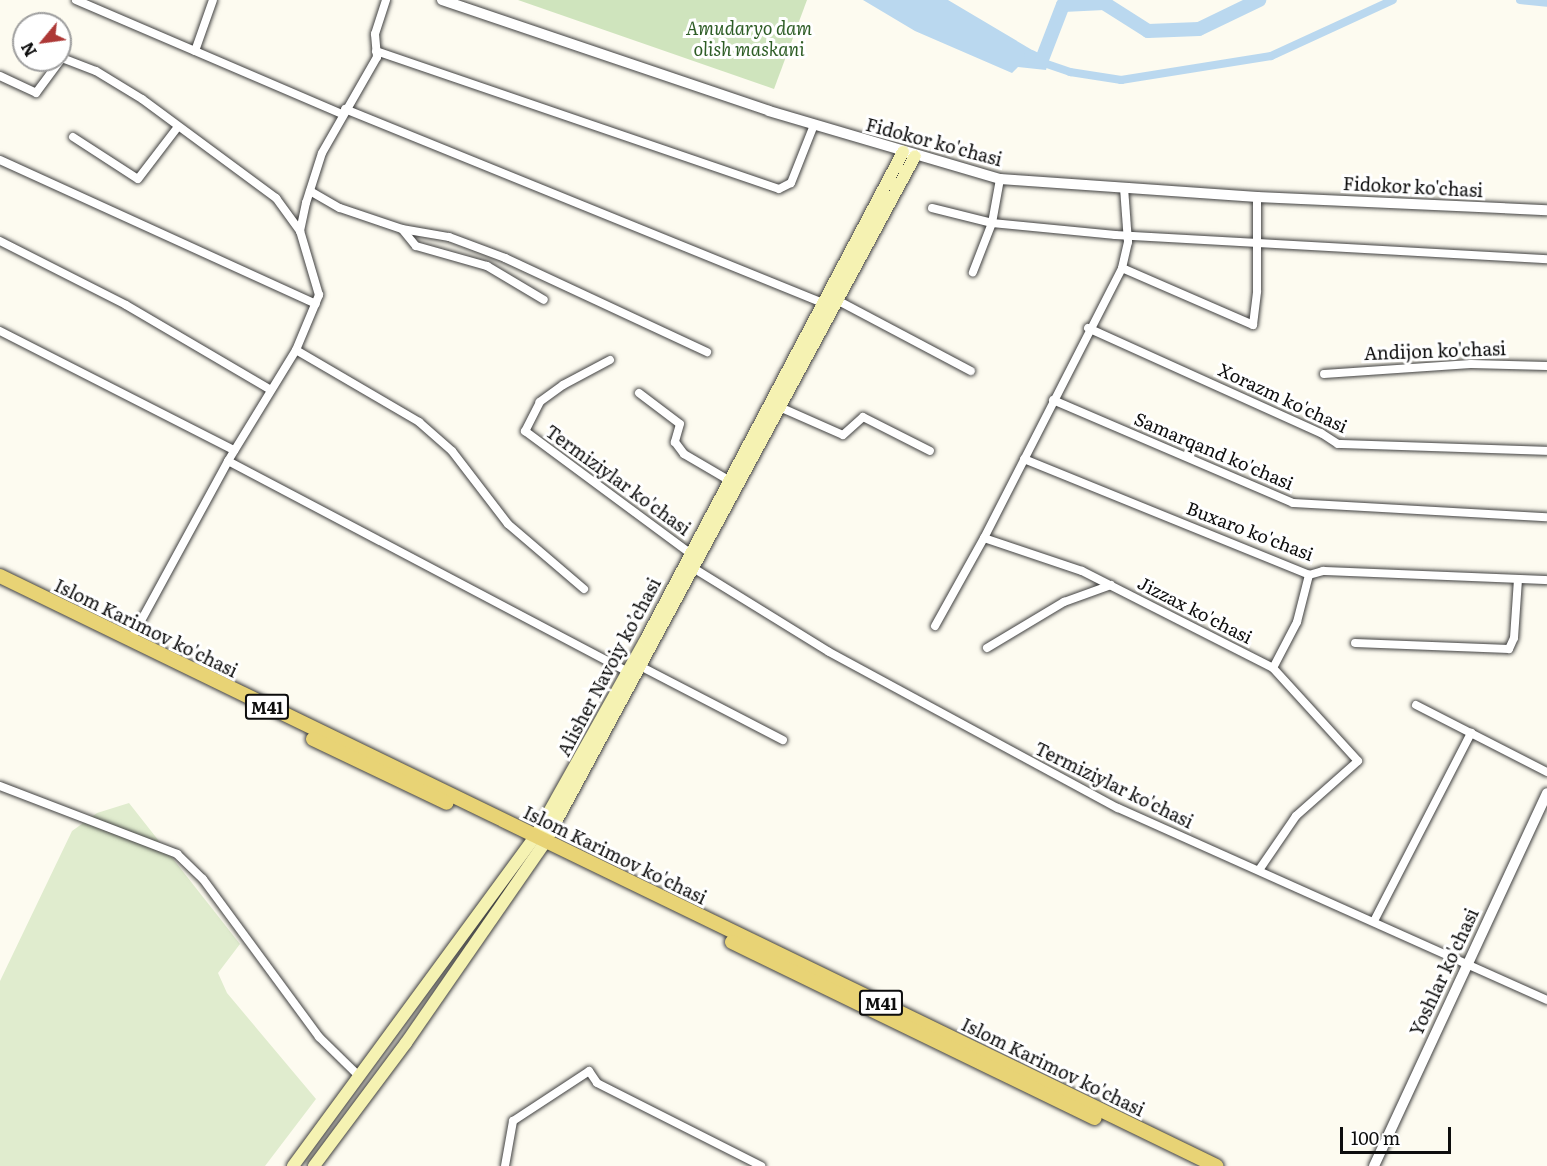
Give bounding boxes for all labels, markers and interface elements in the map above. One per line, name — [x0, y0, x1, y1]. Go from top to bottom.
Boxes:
north arrow — [12, 12, 72, 72]
park label: Amudaryo dam olish maskani — [686, 18, 812, 60]
text: N — [14, 38, 42, 61]
street label: Fidokor ko'chasi — [863, 113, 1005, 171]
street label: Fidokor ko'chasi — [1342, 173, 1484, 201]
street label: Andijon ko'chasi — [1364, 338, 1506, 364]
street label: Xorazm ko'chasi — [1215, 359, 1351, 437]
street label: Samarqand ko'chasi — [1131, 408, 1297, 494]
street label: Termiziylar ko'chasi — [541, 420, 695, 540]
street label: Buxaro ko'chasi — [1183, 497, 1317, 565]
street label: Jizzax ko'chasi — [1134, 572, 1256, 648]
street label: Islom Karimov ko'chasi — [51, 574, 241, 682]
street label: Alisher Navoiy ko’chasi — [553, 574, 665, 760]
road number: M41 — [244, 694, 290, 720]
street label: Termiziylar ko'chasi — [1031, 737, 1197, 833]
street label: Islom Karimov ko'chasi — [520, 801, 710, 909]
street label: Yoshlar ko'chasi — [1405, 905, 1483, 1039]
road number: M41 — [858, 990, 904, 1016]
street label: Islom Karimov ko'chasi — [958, 1013, 1148, 1121]
scale bar — [1343, 1115, 1454, 1153]
text: 100 m — [1351, 1124, 1400, 1151]

